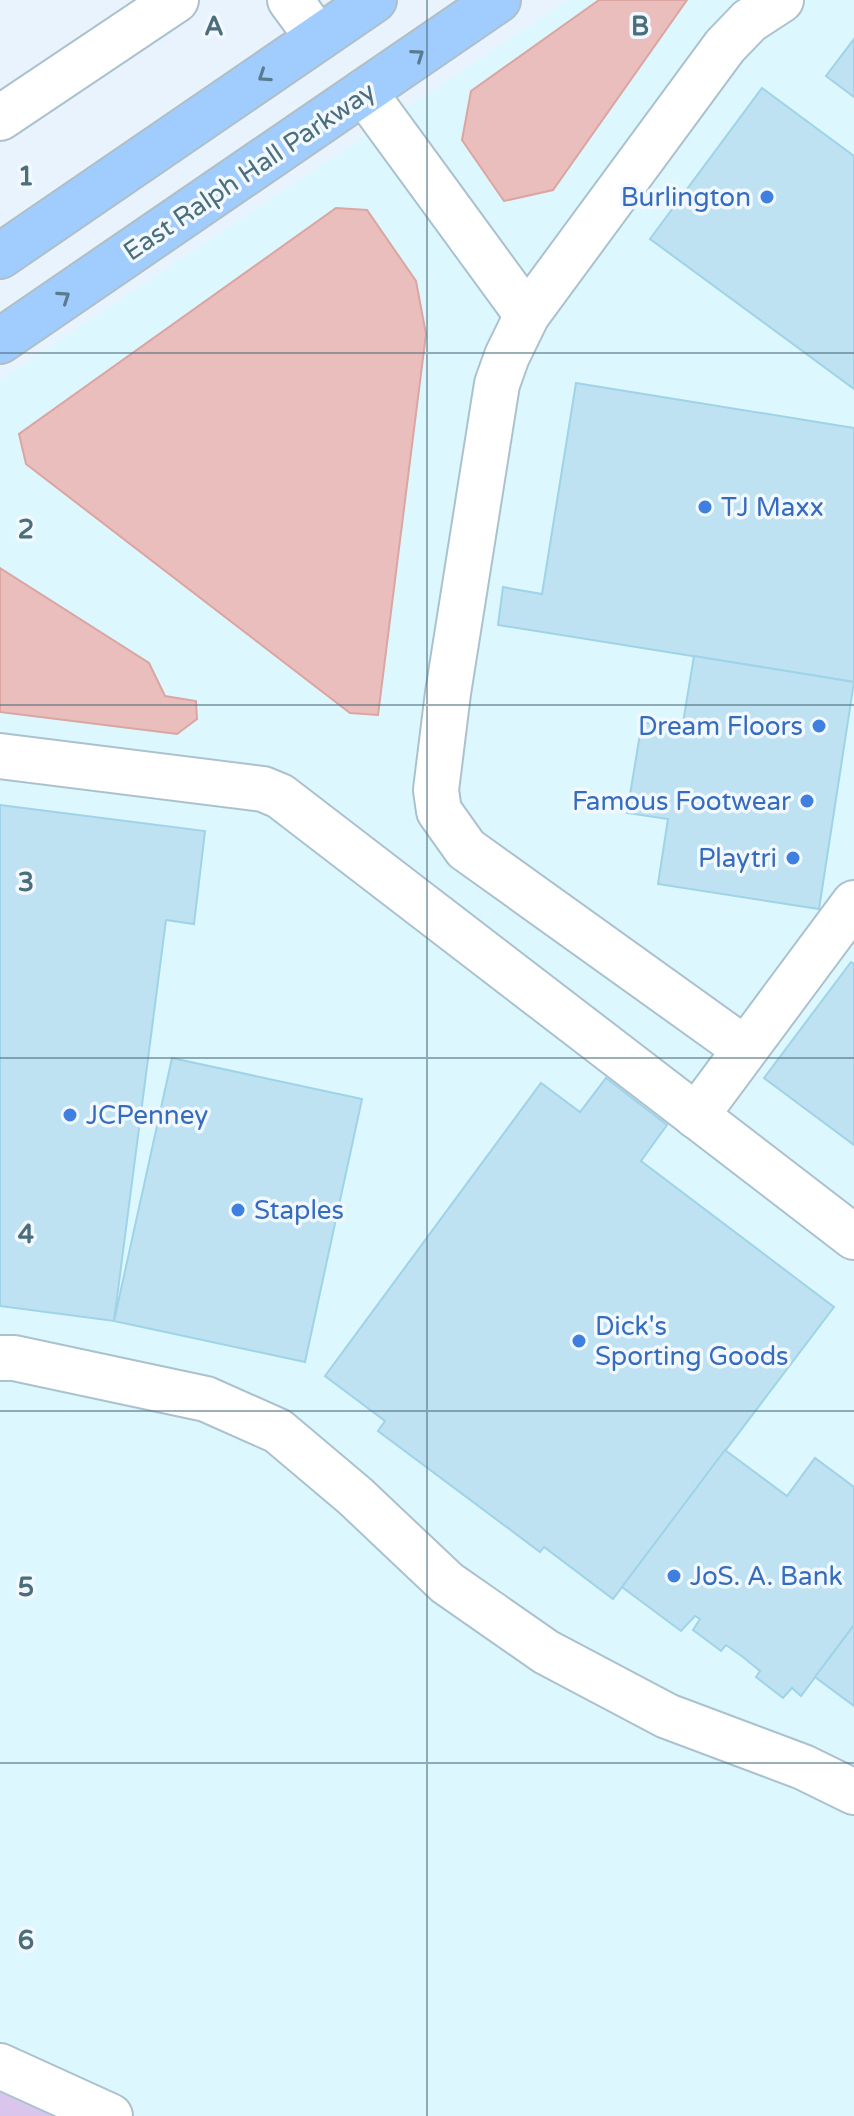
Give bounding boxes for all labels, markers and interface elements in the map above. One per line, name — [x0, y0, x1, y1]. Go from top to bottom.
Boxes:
text: A — [204, 11, 224, 42]
text: B — [631, 11, 649, 42]
one-way arrow — [409, 50, 423, 65]
one-way arrow — [258, 66, 272, 81]
street label: East Ralph Hall Parkway — [118, 76, 381, 267]
text: 1 — [18, 161, 34, 192]
place label: Burlington — [621, 182, 751, 213]
marker: Burlington — [758, 188, 776, 206]
one-way arrow — [56, 292, 70, 307]
place label: TJ Maxx — [721, 492, 824, 523]
marker: TJ Maxx — [696, 498, 714, 516]
text: 2 — [18, 514, 34, 545]
place label: Dream Floors — [638, 711, 803, 742]
marker: Dream Floors — [810, 717, 828, 735]
place label: Famous Footwear — [572, 786, 791, 817]
marker: Famous Footwear — [798, 792, 816, 810]
place label: Playtri — [698, 843, 777, 874]
marker: Playtri — [784, 849, 802, 867]
text: 3 — [18, 867, 34, 898]
place label: JCPenney — [86, 1100, 208, 1131]
marker: JCPenney — [61, 1106, 79, 1124]
place label: Staples — [254, 1195, 344, 1226]
marker: Staples — [229, 1201, 247, 1219]
text: 4 — [18, 1219, 34, 1250]
place label: Dick's Sporting Goods — [595, 1311, 789, 1372]
marker: Dick's Sporting Goods — [570, 1332, 588, 1350]
place label: JoS. A. Bank — [690, 1561, 843, 1592]
marker: JoS. A. Bank — [665, 1567, 683, 1585]
text: 5 — [18, 1572, 34, 1603]
text: 6 — [18, 1925, 34, 1956]

